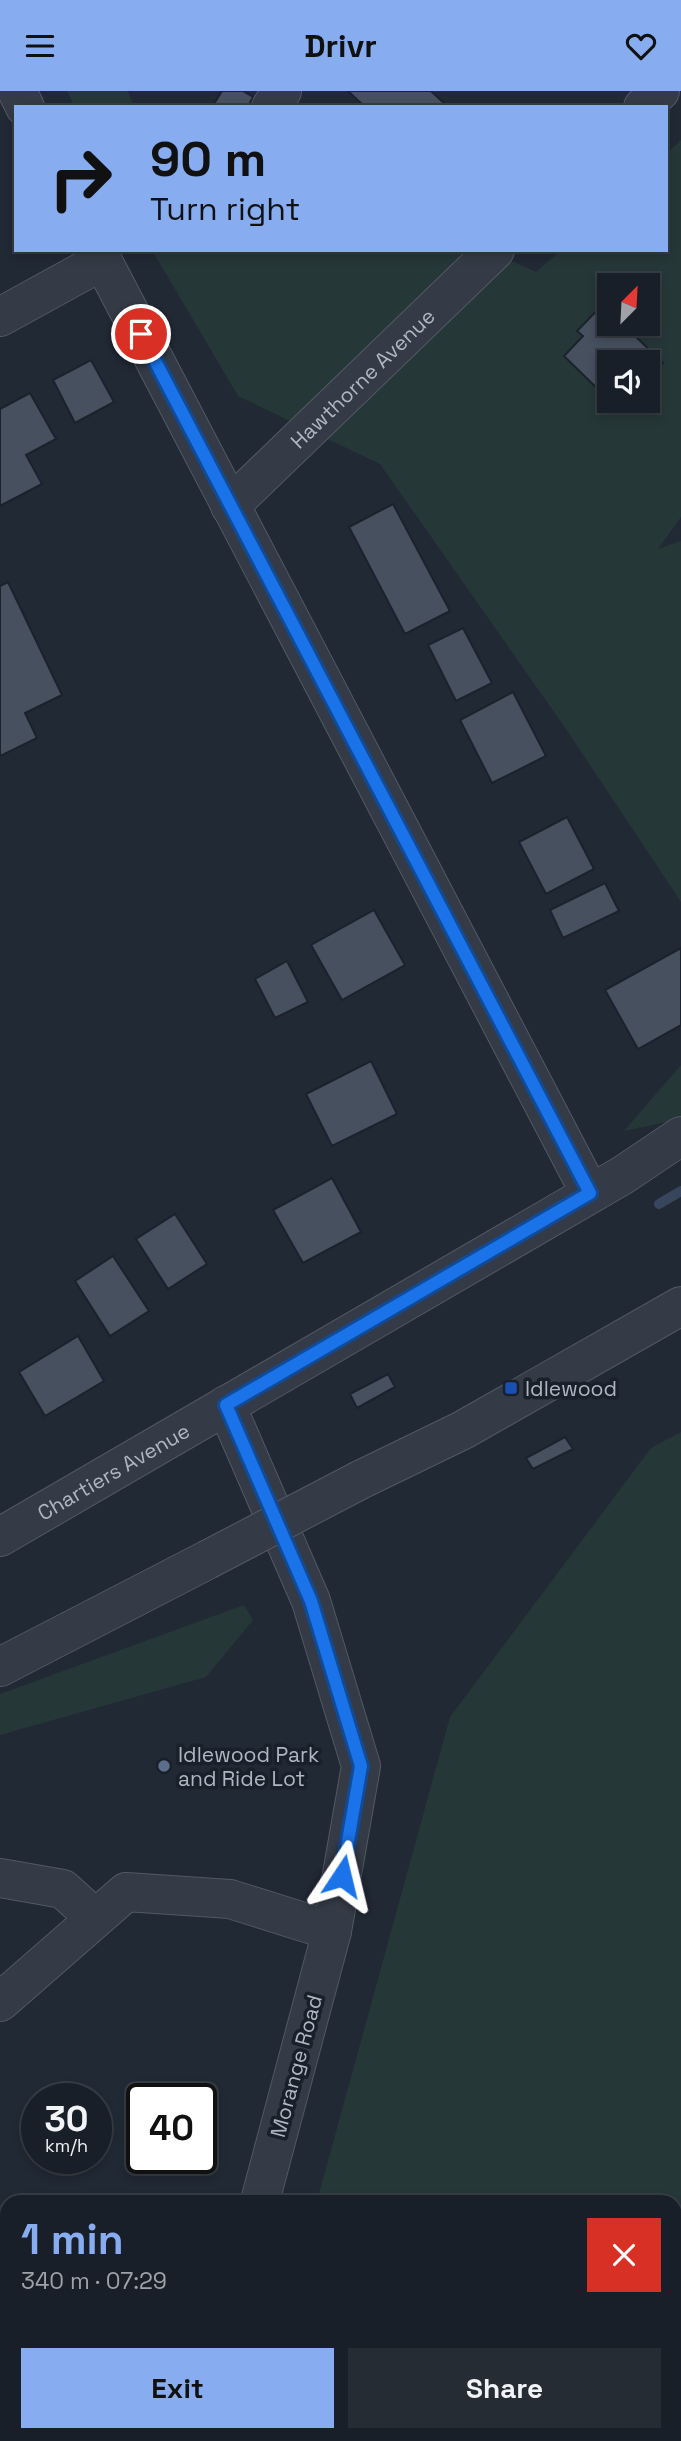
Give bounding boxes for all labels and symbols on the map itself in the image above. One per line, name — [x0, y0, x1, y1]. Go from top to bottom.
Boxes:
north arrow — [597, 273, 660, 336]
street label: Hawthorne Avenue — [284, 302, 440, 454]
pin — [111, 304, 171, 364]
place label: Idlewood — [525, 1375, 617, 1402]
marker: Idlewood — [503, 1380, 519, 1396]
street label: Chartiers Avenue — [32, 1416, 194, 1526]
place label: Idlewood Park and Ride Lot — [178, 1741, 319, 1792]
marker: Idlewood Park and Ride Lot — [156, 1758, 172, 1774]
position arrow — [305, 1839, 379, 1913]
street label: Morange Road — [264, 1992, 328, 2140]
speed limit sign: 40 — [126, 2083, 217, 2174]

